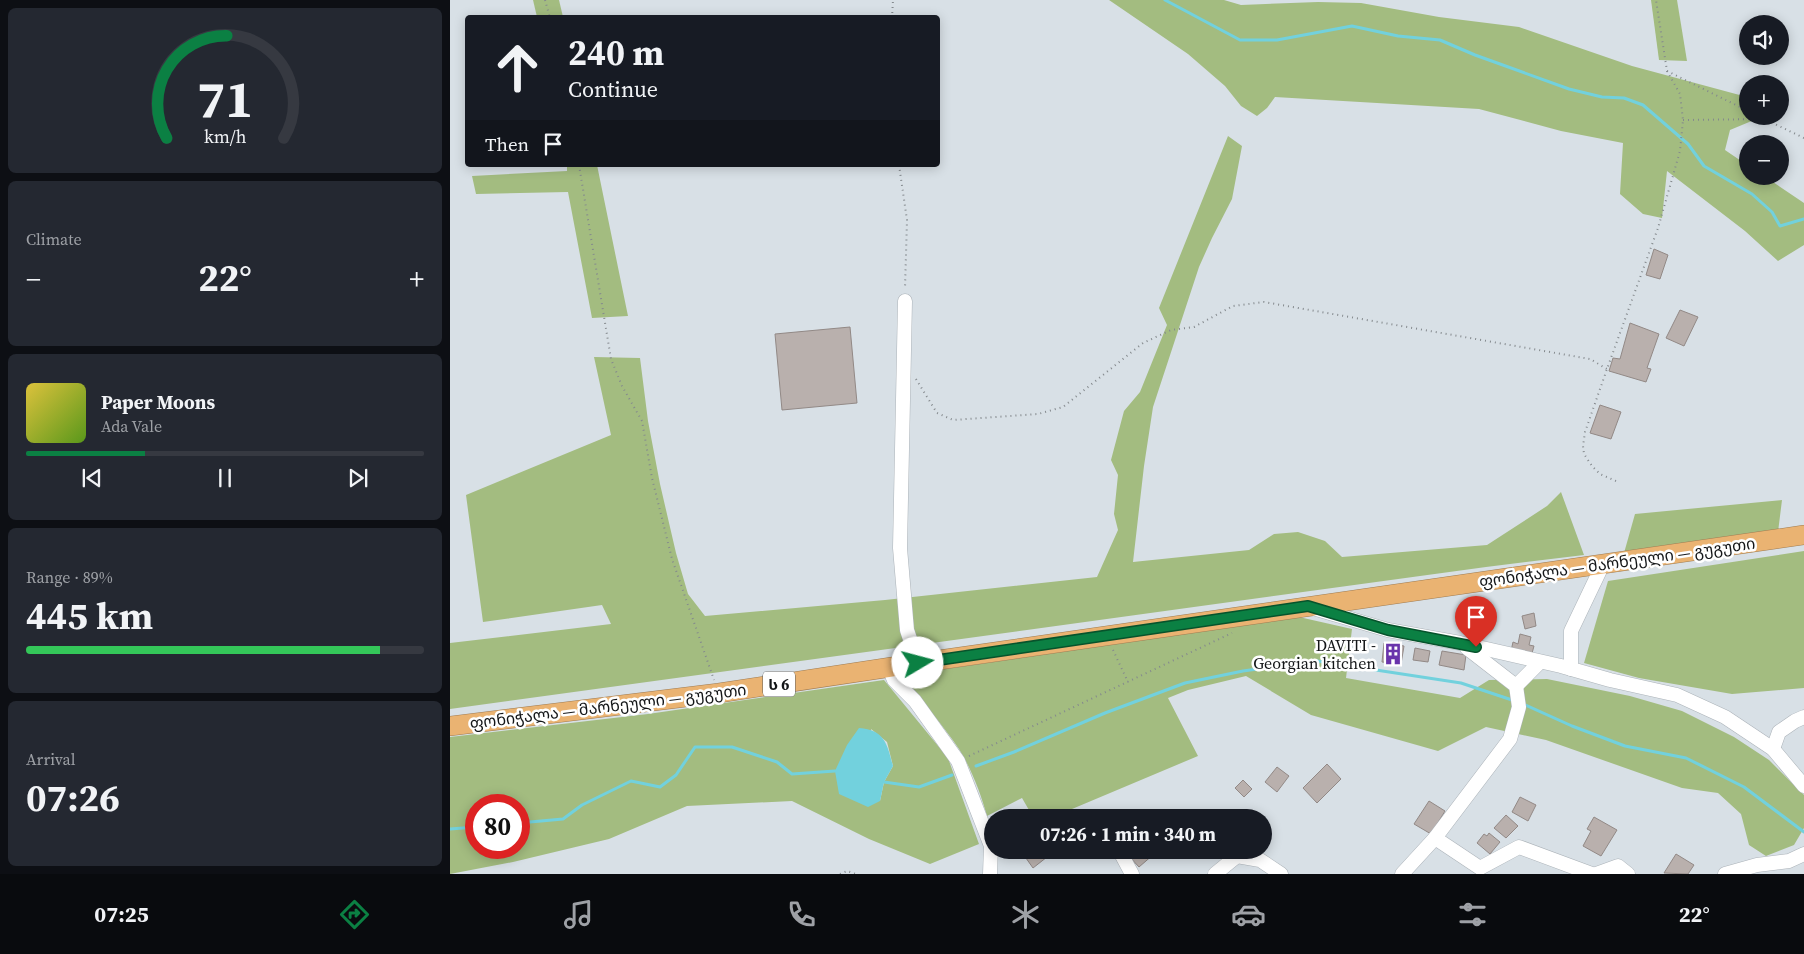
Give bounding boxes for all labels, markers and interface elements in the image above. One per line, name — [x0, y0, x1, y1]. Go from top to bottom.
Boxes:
map controls — [1739, 15, 1789, 185]
button: sound — [1739, 15, 1789, 65]
text: 240 m — [568, 29, 664, 77]
icon: ahead — [485, 35, 550, 100]
text: 71 — [197, 63, 253, 134]
text: Continue — [568, 74, 658, 104]
button: + — [1739, 75, 1789, 125]
text: km/h — [204, 124, 247, 149]
icon: arrive — [539, 130, 567, 158]
text: Then — [485, 131, 529, 157]
button: − — [1739, 135, 1789, 185]
text: Climate — [26, 228, 82, 250]
text: 22° — [198, 252, 252, 304]
text: − — [26, 260, 41, 298]
text: + — [409, 260, 424, 298]
text: Paper Moons — [101, 389, 215, 415]
text: Ada Vale — [101, 415, 162, 437]
icon: previous — [78, 464, 106, 492]
icon: pause — [211, 464, 239, 492]
icon: next — [344, 464, 372, 492]
street label: ფონიჭალა — მარნეული — გუგუთი — [1478, 532, 1756, 592]
text: Range · 89% — [26, 566, 113, 588]
text: 445 km — [26, 590, 153, 642]
pin — [1455, 596, 1497, 647]
icon: arrive — [1462, 603, 1490, 631]
place label: DAVITI - Georgian kitchen — [1253, 634, 1376, 674]
position arrow — [891, 636, 943, 688]
building icon: DAVITI - Georgian kitchen — [1380, 641, 1406, 667]
road number: ს 6 — [763, 672, 795, 696]
street label: ფონიჭალა — მარნეული — გუგუთი — [468, 678, 748, 734]
text: Arrival — [26, 748, 75, 770]
text: 07:26 — [26, 772, 120, 824]
speed limit sign: 80 — [465, 794, 530, 859]
text: 07:26 · 1 min · 340 m — [1040, 821, 1216, 847]
icon: directions — [337, 897, 372, 932]
icon: music — [561, 897, 596, 932]
icon: phone — [784, 897, 819, 932]
icon: climate — [1008, 897, 1043, 932]
icon: car — [1231, 897, 1266, 932]
icon: filters — [1455, 897, 1490, 932]
text: 07:25 — [94, 899, 149, 929]
text: 22° — [1679, 899, 1710, 929]

